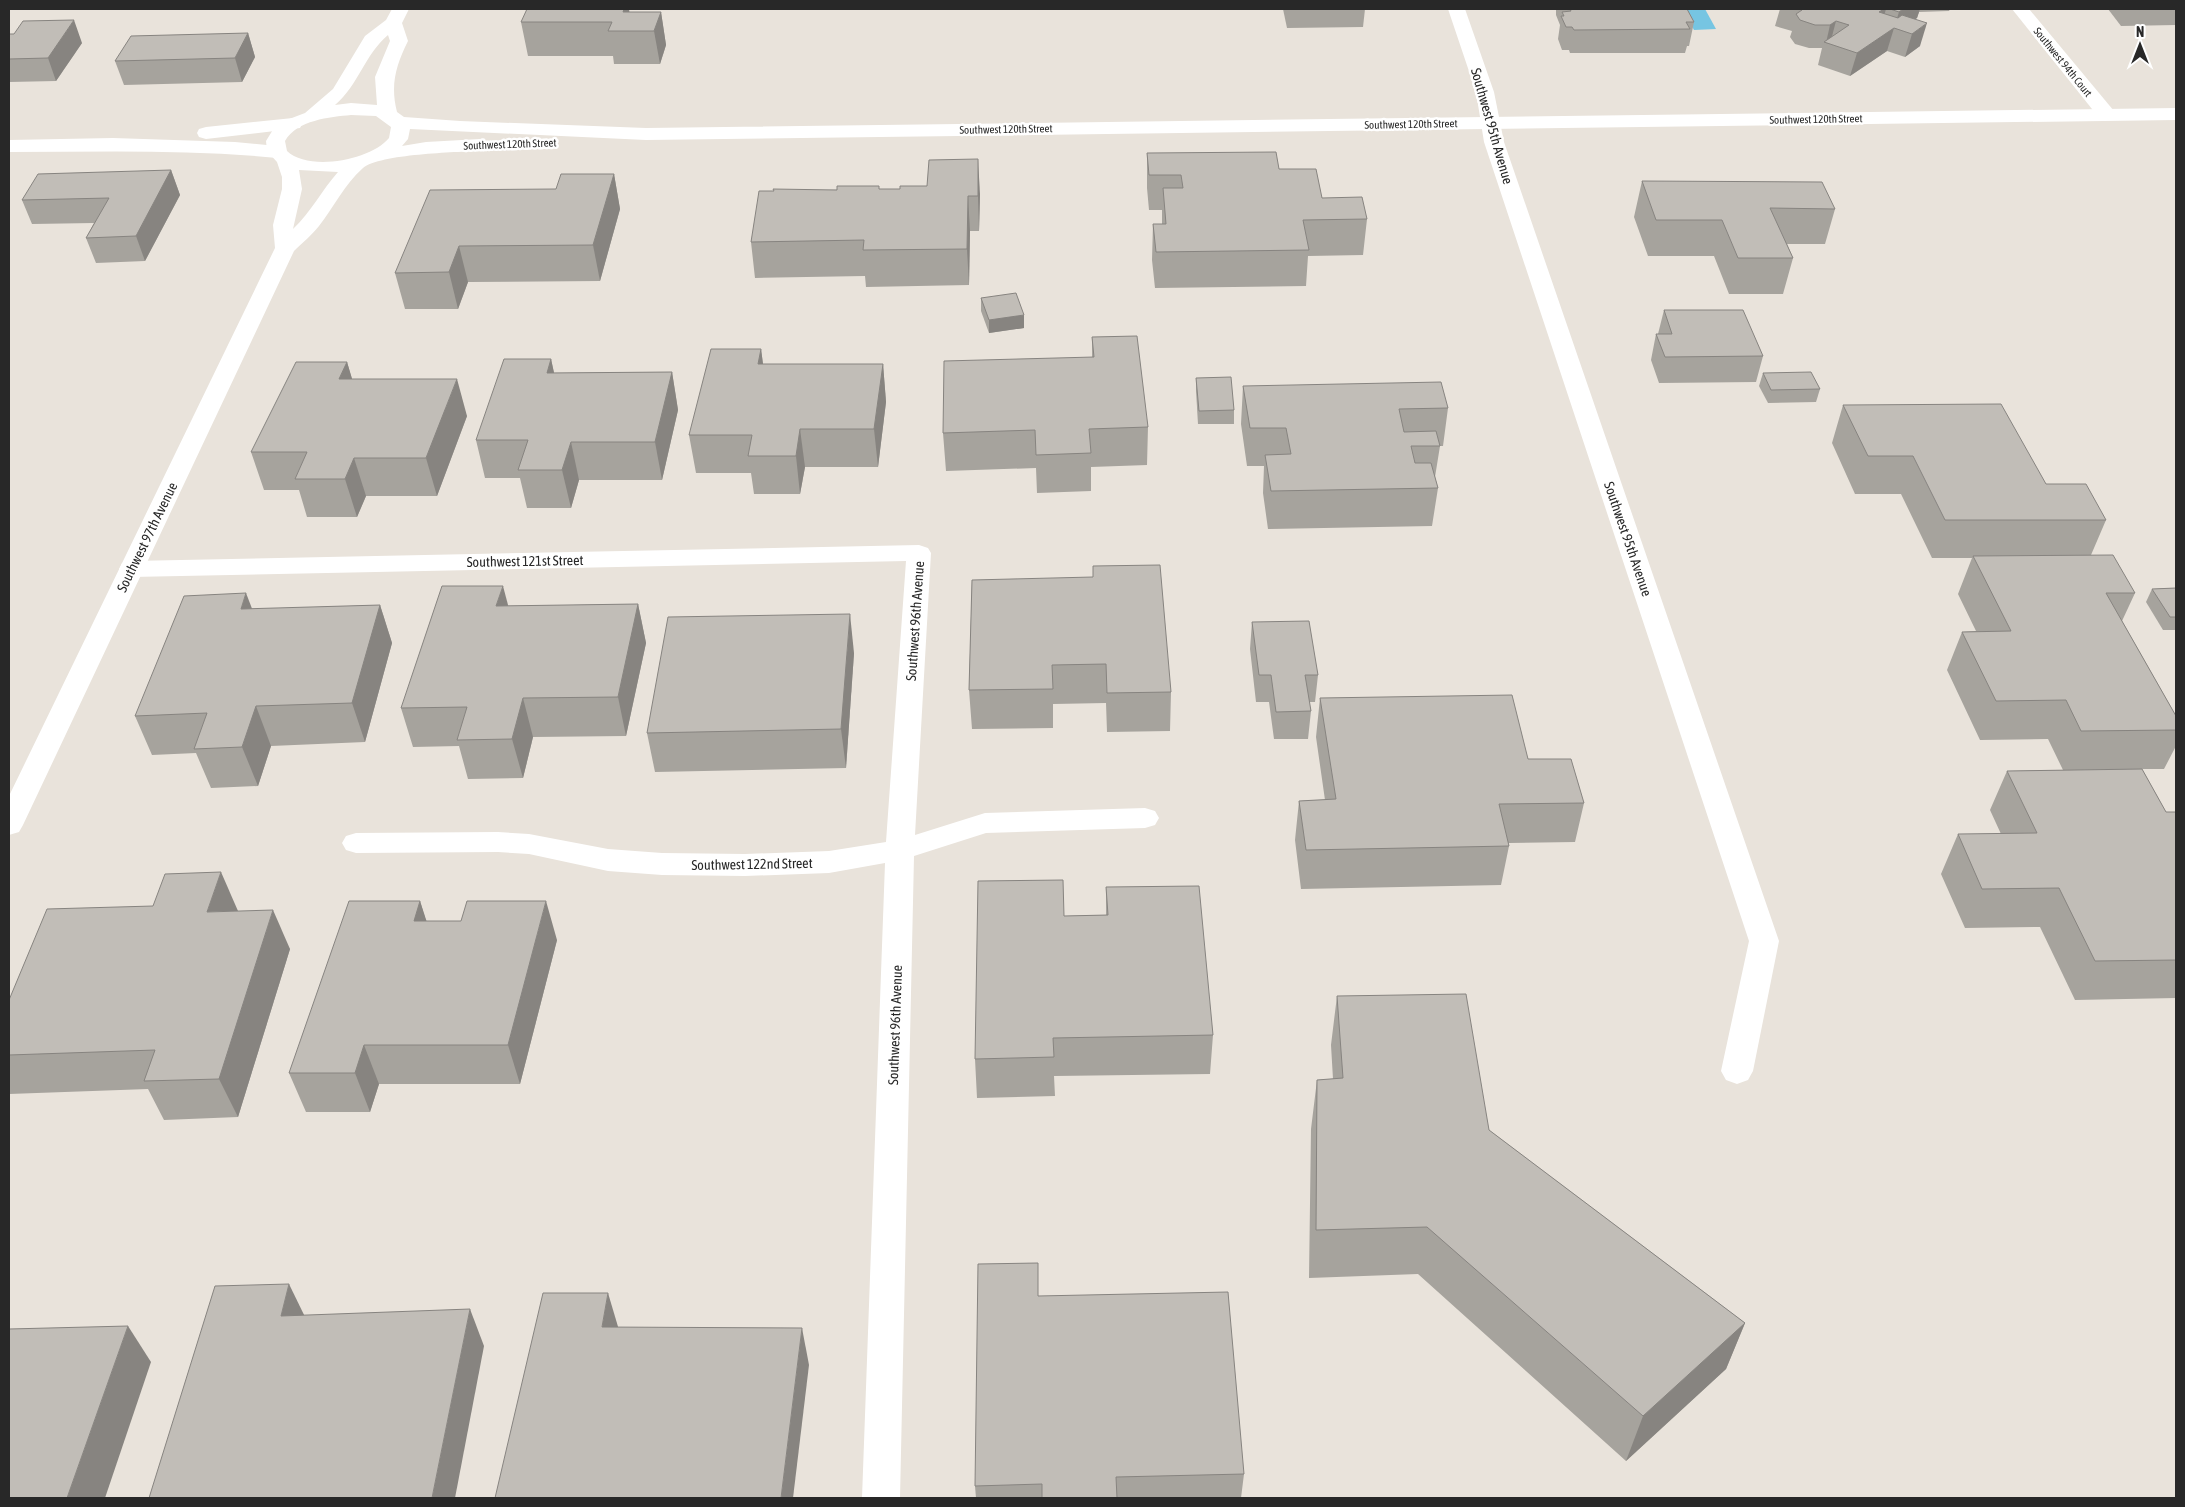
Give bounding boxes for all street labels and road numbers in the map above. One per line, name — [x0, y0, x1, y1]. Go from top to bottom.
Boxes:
street label: Southwest 94th Court — [2031, 25, 2095, 99]
street label: Southwest 95th Avenue — [1468, 66, 1516, 186]
street label: Southwest 120th Street — [1769, 112, 1863, 126]
street label: Southwest 120th Street — [1364, 117, 1458, 131]
street label: Southwest 120th Street — [959, 122, 1053, 136]
street label: Southwest 120th Street — [463, 136, 557, 152]
street label: Southwest 97th Avenue — [113, 479, 181, 595]
street label: Southwest 95th Avenue — [1601, 480, 1655, 598]
street label: Southwest 121st Street — [466, 552, 584, 570]
street label: Southwest 96th Avenue — [903, 561, 927, 681]
street label: Southwest 122nd Street — [691, 855, 813, 873]
street label: Southwest 96th Avenue — [885, 965, 905, 1085]

